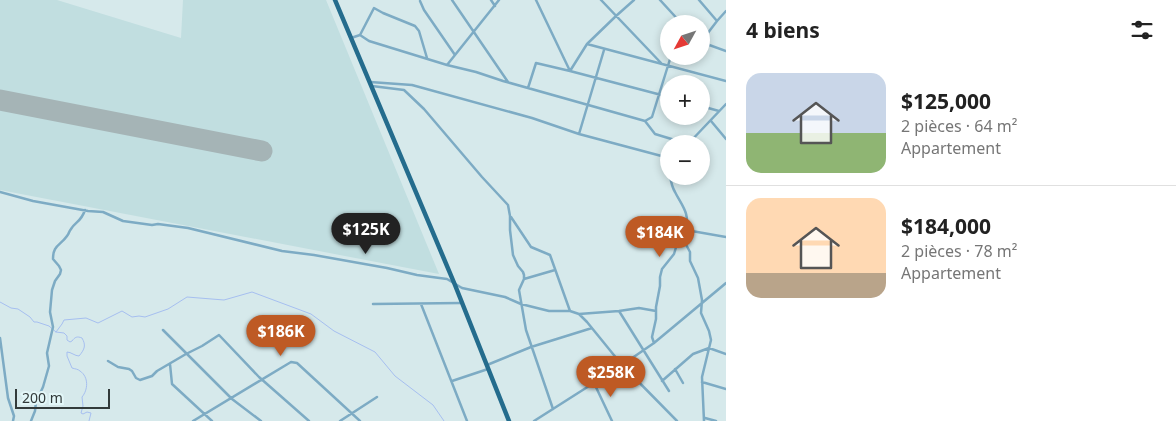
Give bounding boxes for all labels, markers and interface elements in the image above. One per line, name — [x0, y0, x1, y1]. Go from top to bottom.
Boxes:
north arrow — [660, 15, 710, 65]
map controls — [660, 15, 710, 185]
text: 4 biens — [746, 16, 820, 44]
icon: filters — [1128, 16, 1156, 44]
button: + — [660, 75, 710, 125]
text: $125,000 — [901, 87, 991, 115]
icon: home — [786, 93, 846, 153]
text: 2 pièces · 64 m² — [901, 115, 1017, 137]
button: − — [660, 135, 710, 185]
text: Appartement — [901, 137, 1001, 159]
pin: $125K — [331, 212, 401, 255]
text: $184,000 — [901, 212, 991, 240]
pin: $184K — [625, 216, 695, 258]
text: $125K — [342, 218, 390, 240]
icon: home — [786, 218, 846, 278]
text: $184K — [636, 221, 684, 243]
text: 2 pièces · 78 m² — [901, 240, 1017, 262]
text: Appartement — [901, 262, 1001, 284]
pin: $186K — [246, 314, 316, 357]
text: $186K — [257, 320, 305, 342]
pin: $258K — [576, 356, 646, 398]
text: $258K — [587, 361, 635, 383]
scale bar — [15, 386, 110, 409]
text: 200 m — [22, 388, 63, 407]

